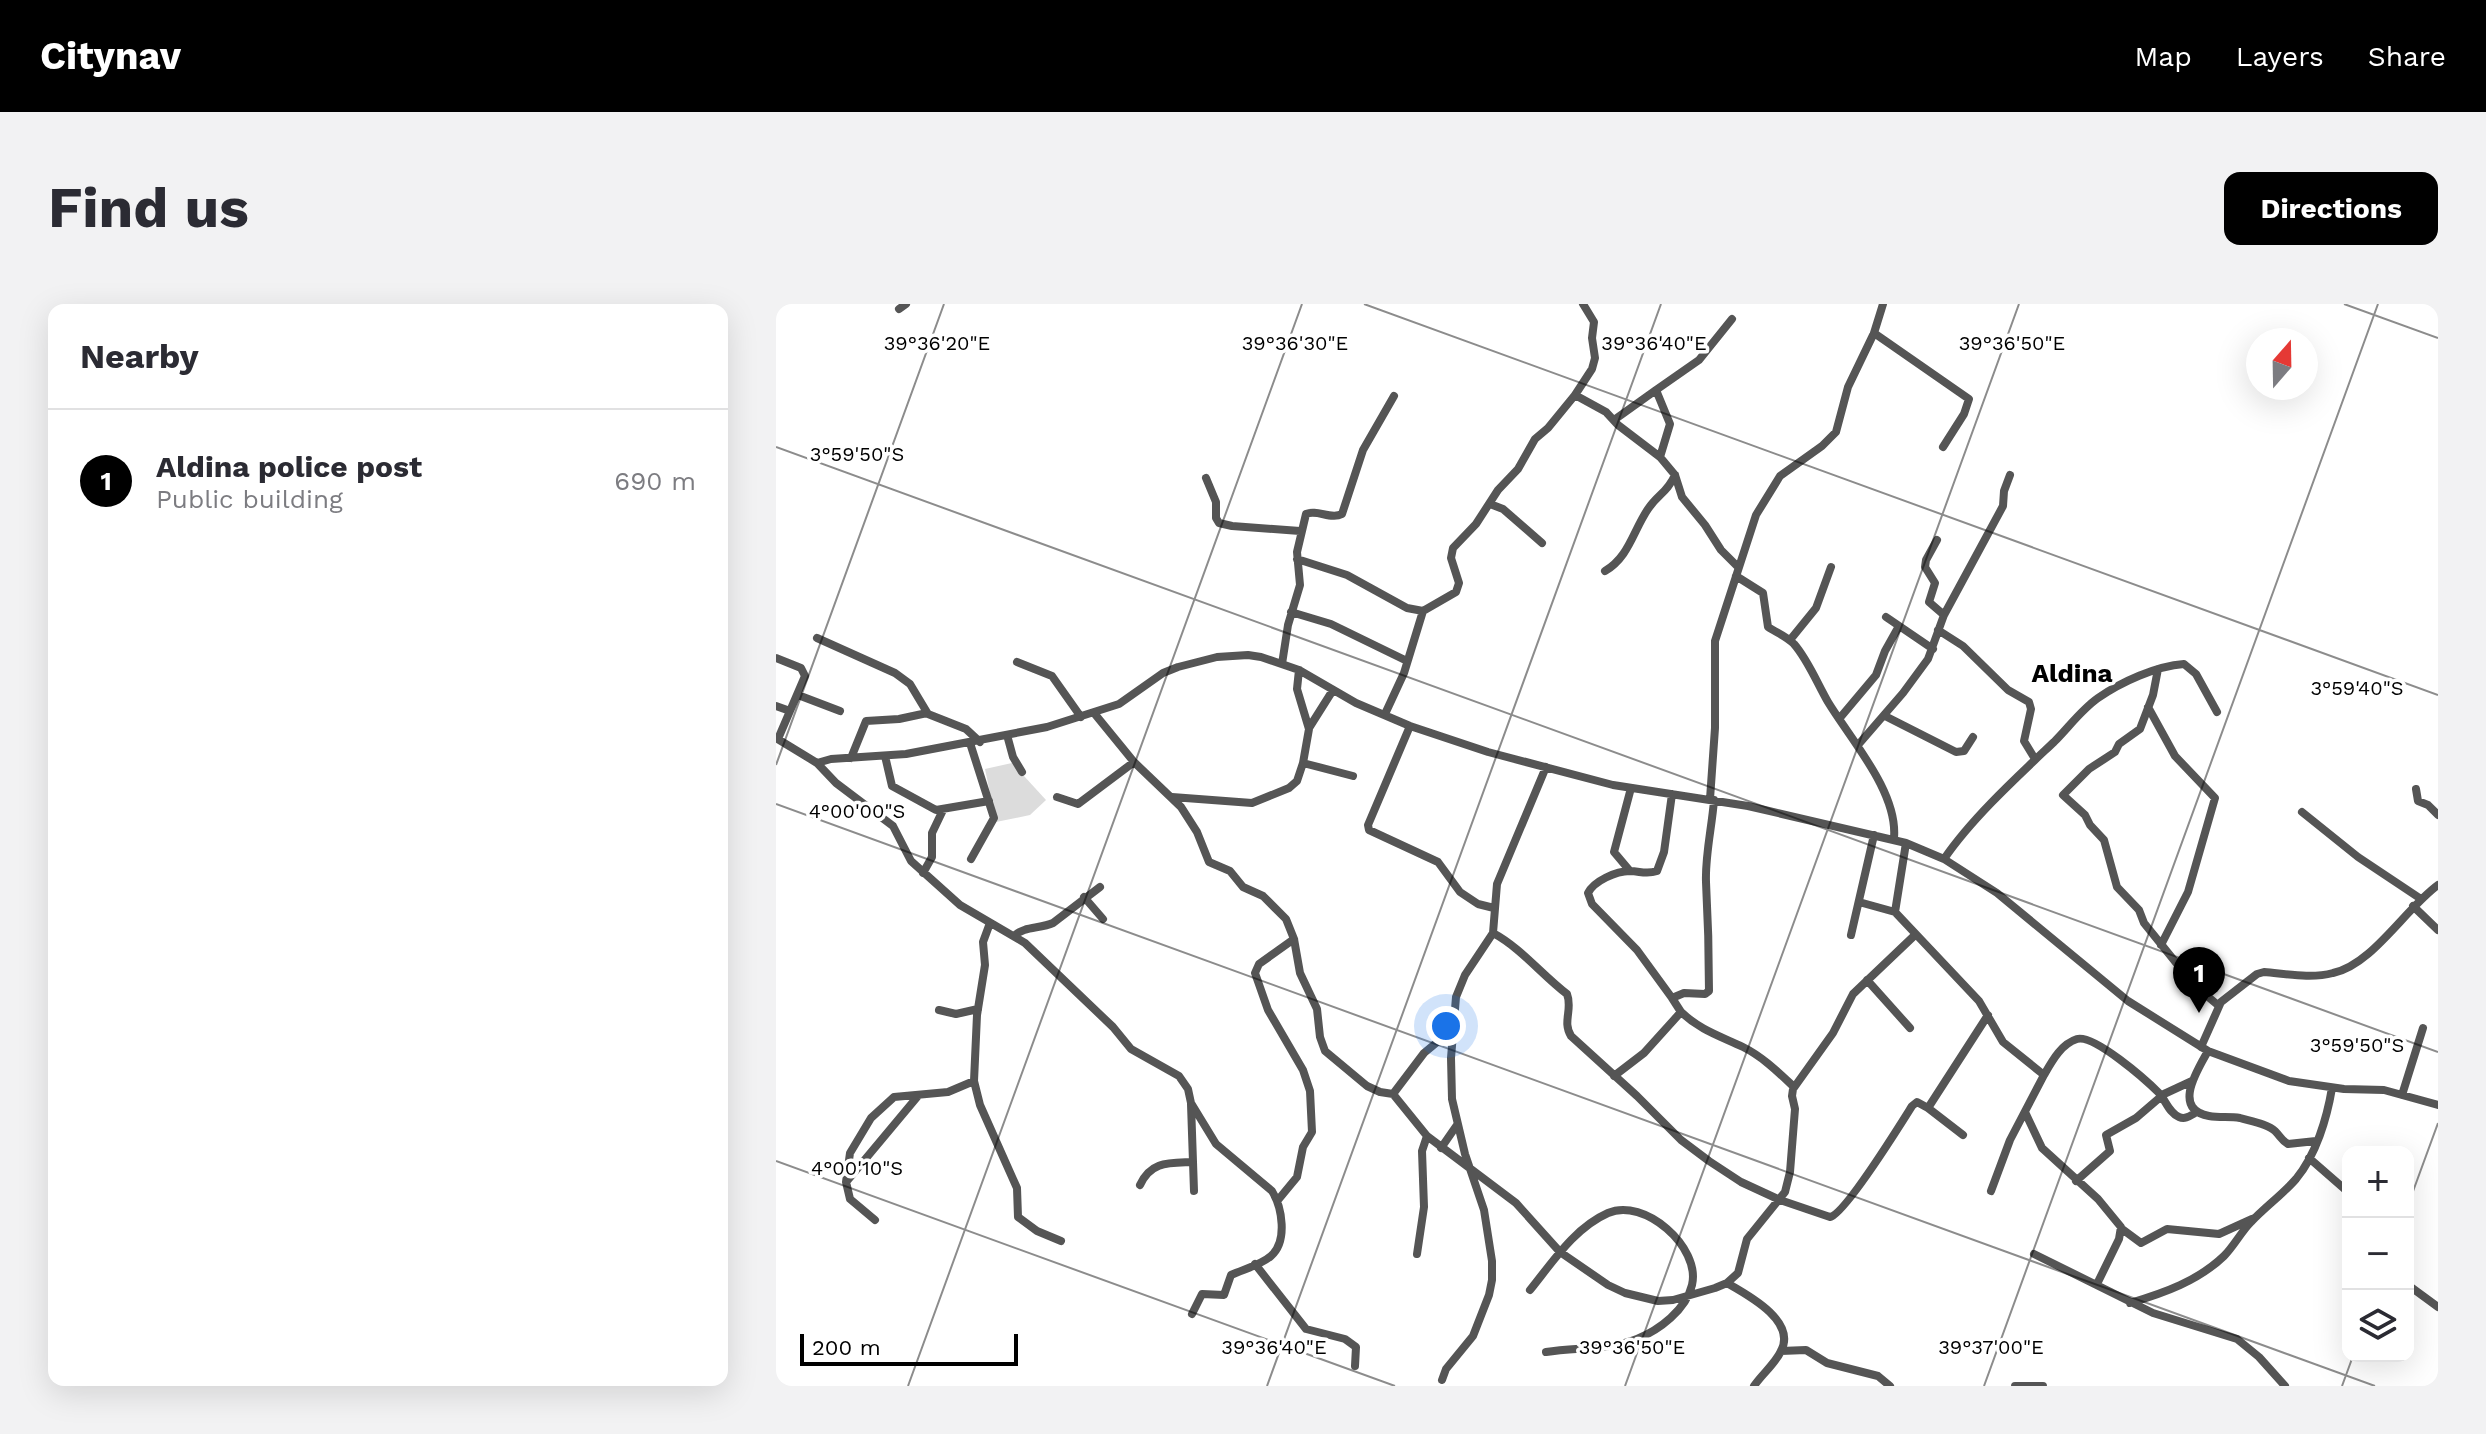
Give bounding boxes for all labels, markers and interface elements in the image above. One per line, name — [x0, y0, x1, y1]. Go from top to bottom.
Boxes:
text: Citynav — [40, 34, 181, 78]
text: Map — [2135, 40, 2192, 73]
text: Layers — [2236, 40, 2324, 73]
text: Share — [2368, 40, 2446, 73]
button: Directions — [2224, 172, 2438, 245]
text: Find us — [48, 175, 249, 241]
north arrow — [2246, 328, 2318, 400]
text: 39°36'20"E — [884, 331, 990, 355]
text: 39°36'30"E — [1242, 331, 1348, 355]
text: 39°36'40"E — [1601, 331, 1707, 355]
text: 39°36'50"E — [1959, 331, 2065, 355]
text: Nearby — [80, 336, 199, 376]
text: 3°59'50"S — [810, 442, 904, 466]
text: Aldina police post — [156, 449, 422, 484]
text: 1 — [100, 466, 112, 496]
text: 690 m — [614, 466, 696, 496]
text: Public building — [156, 484, 343, 514]
district label: Aldina — [2031, 658, 2113, 688]
text: 3°59'40"S — [2310, 676, 2404, 700]
text: 4°00'00"S — [809, 799, 905, 823]
pin: 1 — [2173, 947, 2225, 1013]
your location — [1426, 1006, 1466, 1046]
text: 3°59'50"S — [2310, 1033, 2404, 1057]
map controls — [2342, 1146, 2414, 1362]
button: + — [2342, 1146, 2414, 1218]
text: 4°00'10"S — [811, 1156, 903, 1180]
button: − — [2342, 1218, 2414, 1290]
button: layers — [2342, 1290, 2414, 1362]
scale bar — [800, 1330, 1018, 1366]
text: 200 m — [812, 1335, 881, 1360]
text: 39°36'40"E — [1221, 1335, 1327, 1359]
text: 39°36'50"E — [1579, 1335, 1685, 1359]
text: 39°37'00"E — [1938, 1335, 2044, 1359]

